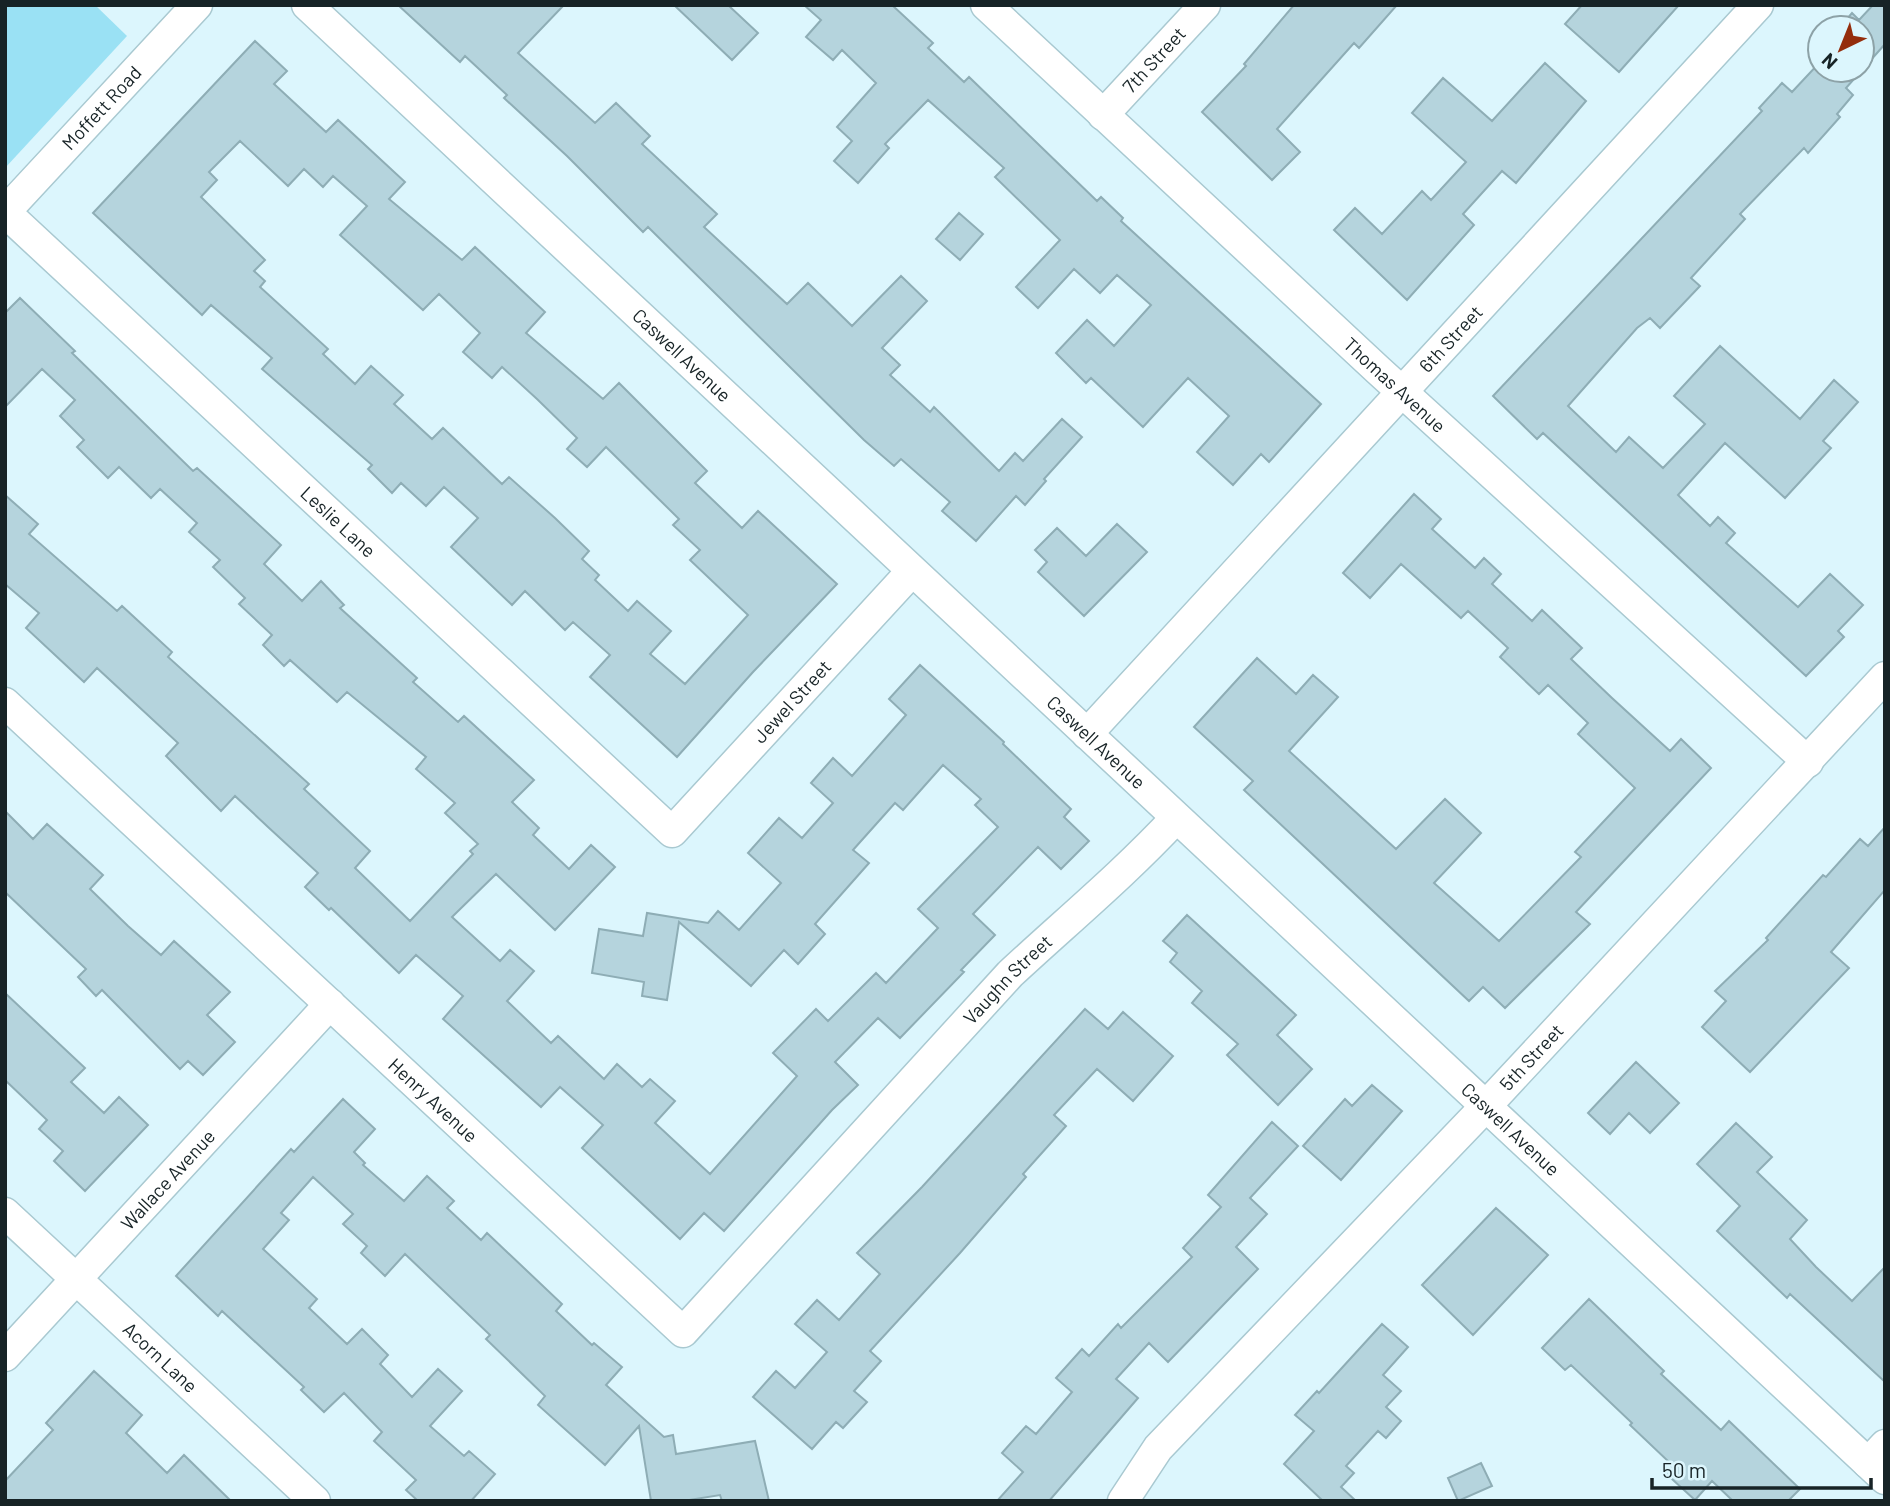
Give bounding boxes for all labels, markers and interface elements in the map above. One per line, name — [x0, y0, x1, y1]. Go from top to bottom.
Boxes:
north arrow — [1806, 14, 1876, 84]
street label: 7th Street — [1117, 22, 1190, 98]
text: N — [1817, 49, 1842, 75]
street label: Moffett Road — [57, 61, 146, 154]
street label: 6th Street — [1414, 300, 1487, 377]
street label: Caswell Avenue — [628, 303, 736, 406]
street label: Thomas Avenue — [1339, 332, 1451, 437]
street label: Leslie Lane — [296, 481, 381, 562]
street label: Jewel Street — [748, 655, 836, 747]
street label: Caswell Avenue — [1043, 690, 1151, 793]
street label: Vaughn Street — [958, 930, 1056, 1029]
street label: 5th Street — [1494, 1019, 1568, 1095]
street label: Henry Avenue — [384, 1053, 483, 1147]
street label: Caswell Avenue — [1457, 1077, 1565, 1180]
street label: Wallace Avenue — [116, 1124, 219, 1234]
street label: Acorn Lane — [119, 1317, 203, 1397]
scale bar — [1652, 1446, 1871, 1490]
text: 50 m — [1662, 1457, 1706, 1482]

